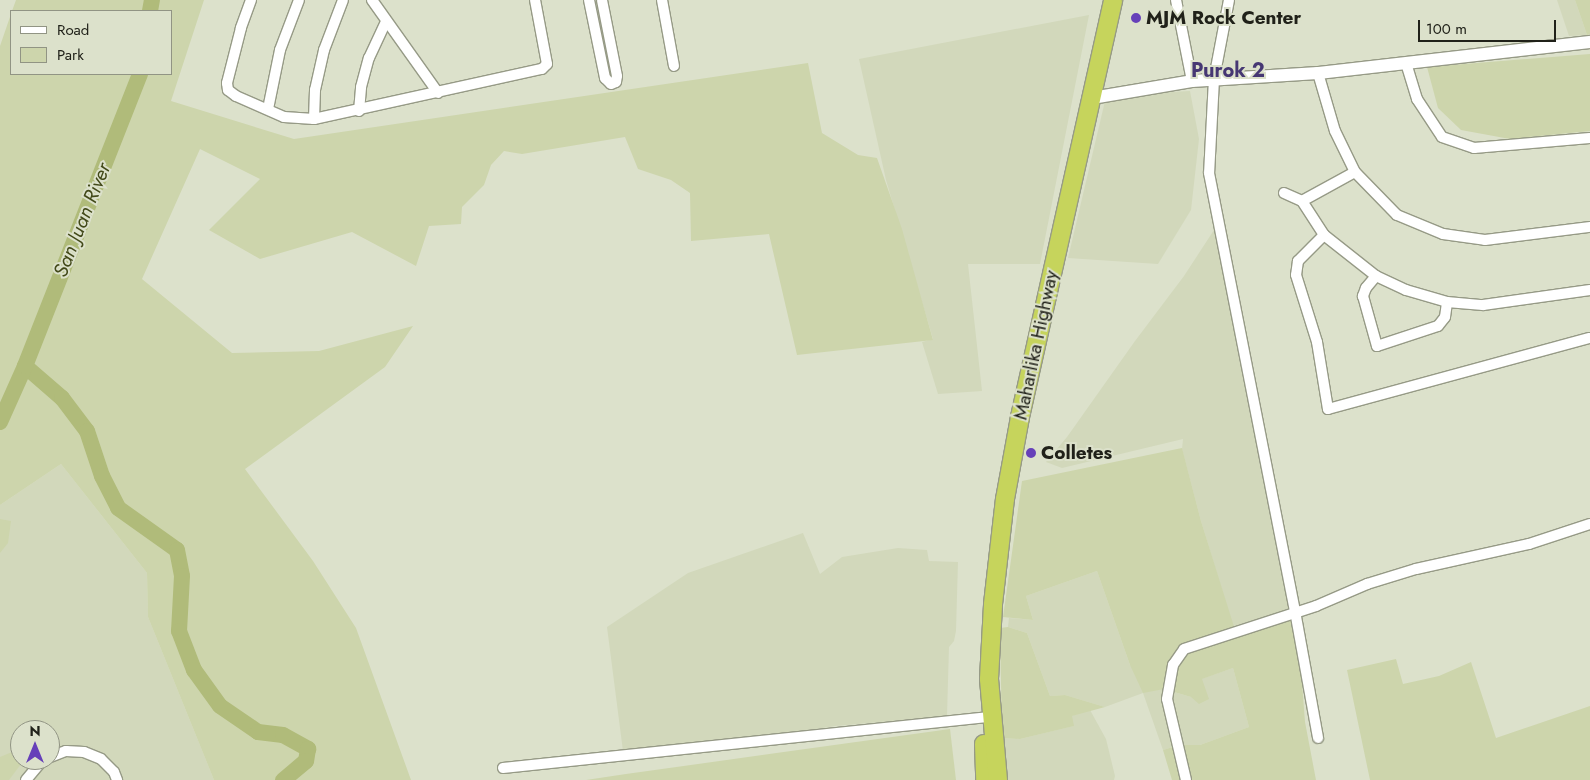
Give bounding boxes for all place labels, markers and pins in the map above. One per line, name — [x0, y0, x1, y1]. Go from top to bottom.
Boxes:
place label: MJM Rock Center — [1146, 7, 1301, 29]
marker: MJM Rock Center — [1130, 12, 1142, 24]
place label: Colletes — [1041, 442, 1112, 464]
marker: Colletes — [1025, 447, 1037, 459]

